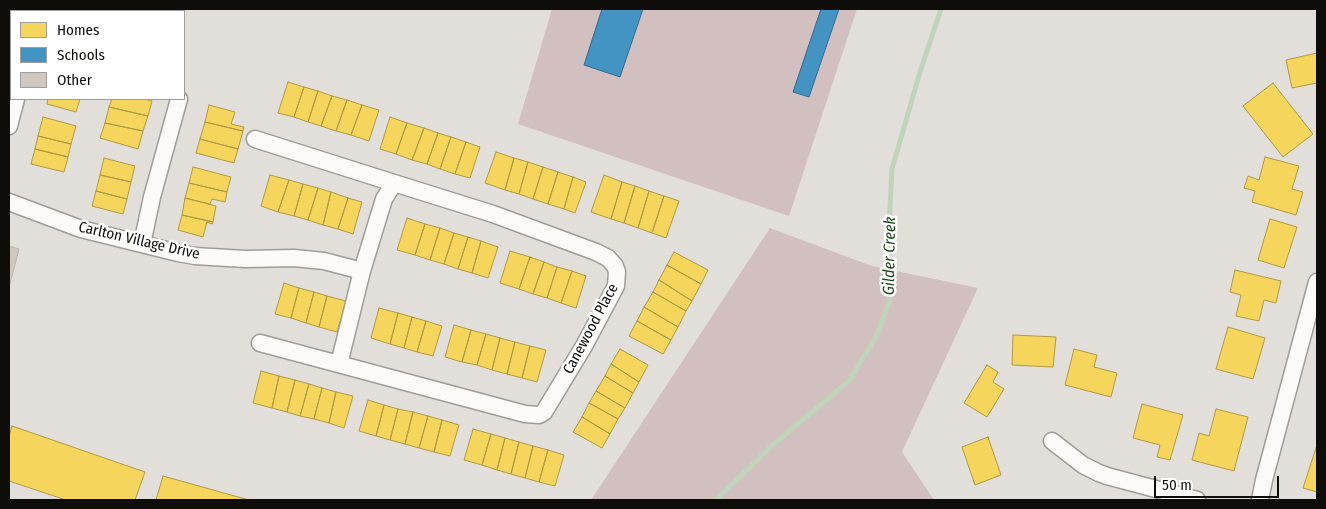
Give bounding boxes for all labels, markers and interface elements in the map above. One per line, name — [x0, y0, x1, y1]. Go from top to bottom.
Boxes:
legend — [10, 10, 185, 100]
text: Homes — [57, 21, 99, 39]
text: Schools — [57, 46, 105, 64]
text: Other — [57, 71, 92, 89]
water label: Gilder Creek — [880, 217, 900, 295]
street label: Carlton Village Drive — [77, 218, 201, 264]
street label: Canewood Place — [560, 281, 622, 377]
scale bar — [1156, 466, 1281, 498]
text: 50 m — [1162, 476, 1192, 494]

